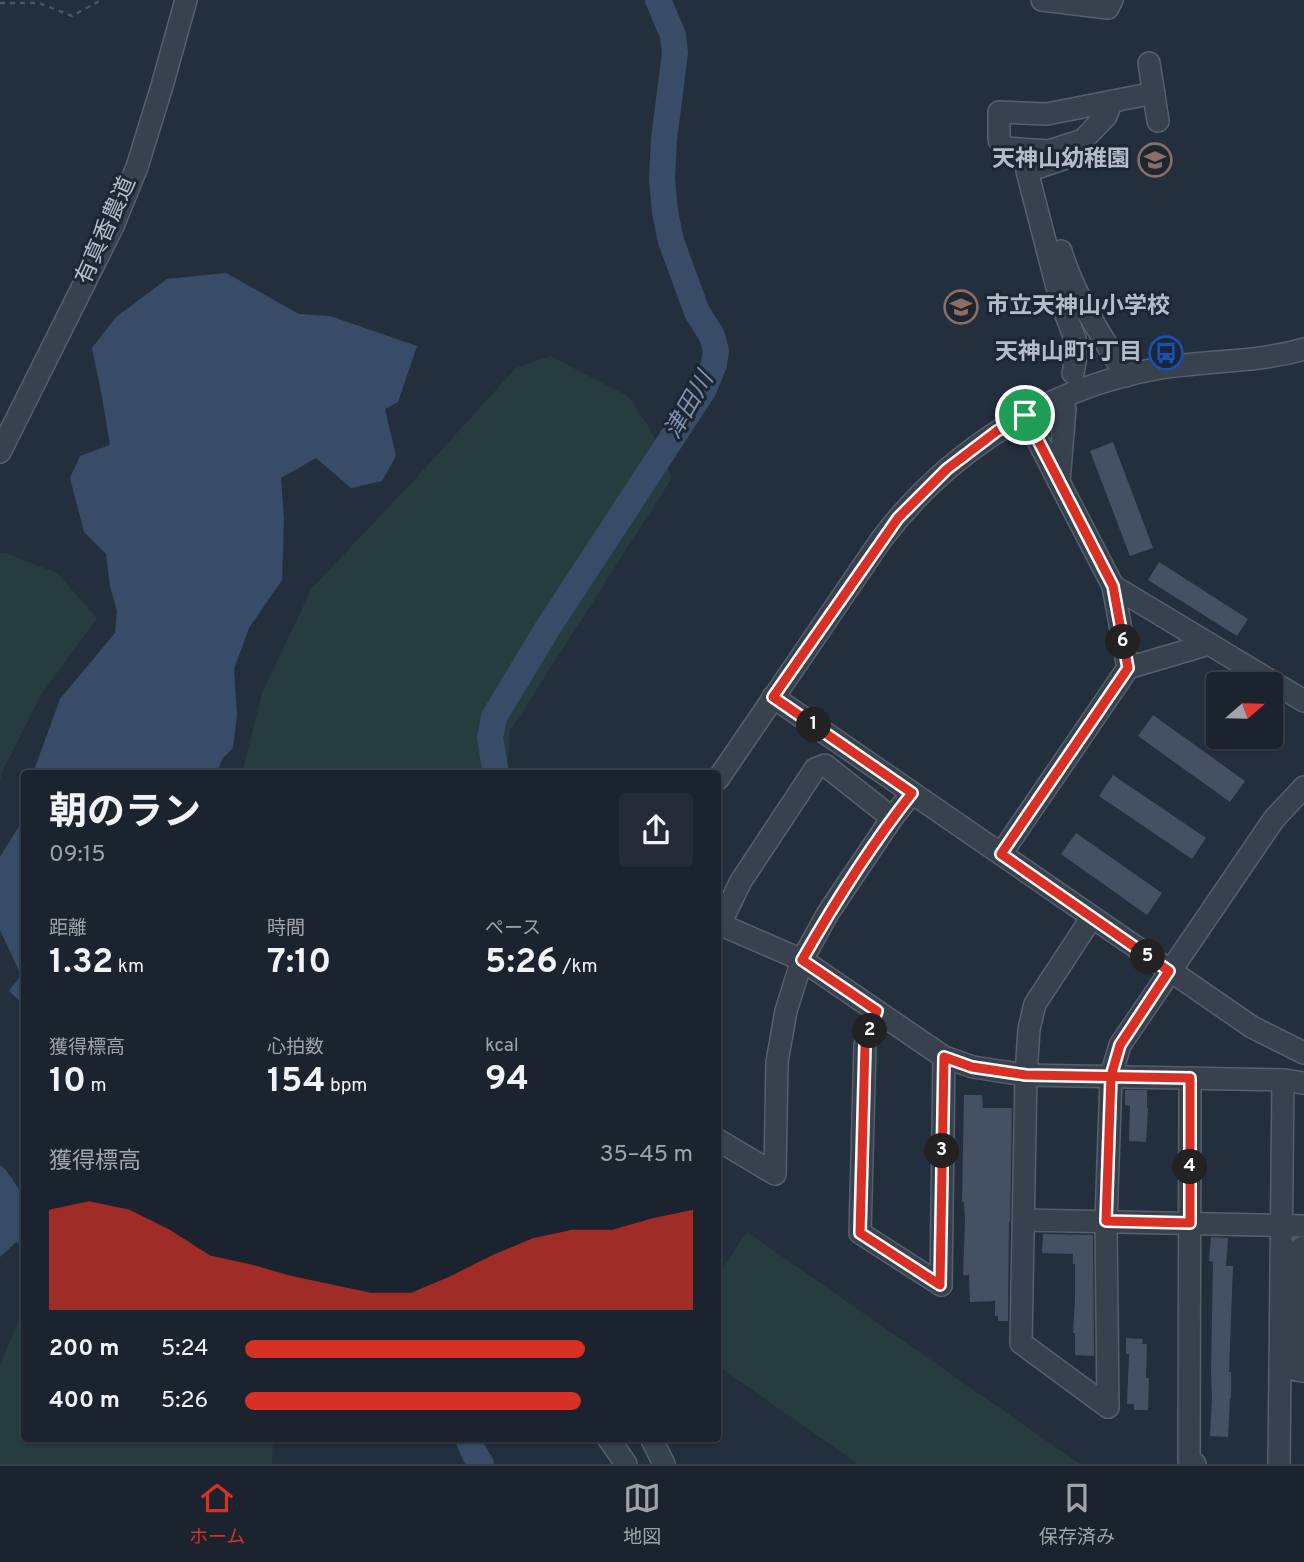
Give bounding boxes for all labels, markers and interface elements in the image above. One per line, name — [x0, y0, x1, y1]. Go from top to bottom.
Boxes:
school or university icon: 天神山幼稚園 — [1136, 141, 1174, 179]
place label: 天神山幼稚園 — [992, 146, 1130, 175]
street label: 有真香農道 — [70, 173, 144, 289]
school or university icon: 市立天神山小学校 — [942, 288, 980, 326]
place label: 市立天神山小学校 — [986, 293, 1170, 322]
bus stop icon: 天神山町1丁目 — [1147, 334, 1185, 372]
place label: 天神山町1丁目 — [995, 339, 1142, 368]
water label: 津田川 — [659, 365, 722, 445]
pin — [995, 385, 1055, 445]
icon: arrive — [1006, 396, 1044, 434]
pin: 6 — [1106, 624, 1140, 660]
text: 6 — [1117, 629, 1128, 653]
north arrow — [1206, 672, 1283, 749]
map controls — [1206, 672, 1283, 749]
pin: 1 — [796, 708, 832, 742]
text: 1 — [810, 712, 817, 736]
text: 朝のラン — [49, 790, 201, 839]
button: share — [619, 793, 693, 867]
text: 09:15 — [49, 841, 106, 870]
text: 距離 — [49, 917, 87, 941]
text: 時間 — [267, 917, 305, 941]
text: ペース — [485, 917, 541, 941]
pin: 5 — [1130, 940, 1166, 974]
text: 1.32 — [49, 941, 113, 985]
text: 7:10 — [267, 941, 331, 985]
text: 5:26 — [485, 941, 558, 985]
text: 5 — [1142, 944, 1153, 968]
text: km — [113, 955, 144, 979]
text: /km — [558, 955, 598, 979]
pin: 2 — [852, 1014, 888, 1048]
text: 2 — [864, 1018, 875, 1042]
text: kcal — [485, 1034, 519, 1058]
text: 獲得標高 — [49, 1036, 125, 1060]
text: 心拍数 — [267, 1036, 324, 1060]
text: 94 — [485, 1058, 529, 1102]
text: 10 — [49, 1060, 86, 1104]
text: 154 — [267, 1060, 326, 1104]
text: m — [86, 1074, 107, 1098]
text: bpm — [326, 1074, 367, 1098]
pin: 3 — [925, 1134, 960, 1168]
text: 3 — [936, 1138, 947, 1162]
text: 35–45 m — [600, 1141, 693, 1170]
text: 獲得標高 — [49, 1148, 141, 1177]
pin: 4 — [1172, 1150, 1208, 1184]
text: 4 — [1183, 1154, 1196, 1178]
text: 200 m — [49, 1335, 119, 1364]
text: 5:24 — [161, 1335, 209, 1364]
text: 400 m — [49, 1387, 120, 1416]
text: 5:26 — [161, 1387, 208, 1416]
tab: ホーム — [189, 1479, 245, 1550]
tab: 地図 — [623, 1479, 661, 1550]
tab: 保存済み — [1039, 1479, 1115, 1550]

